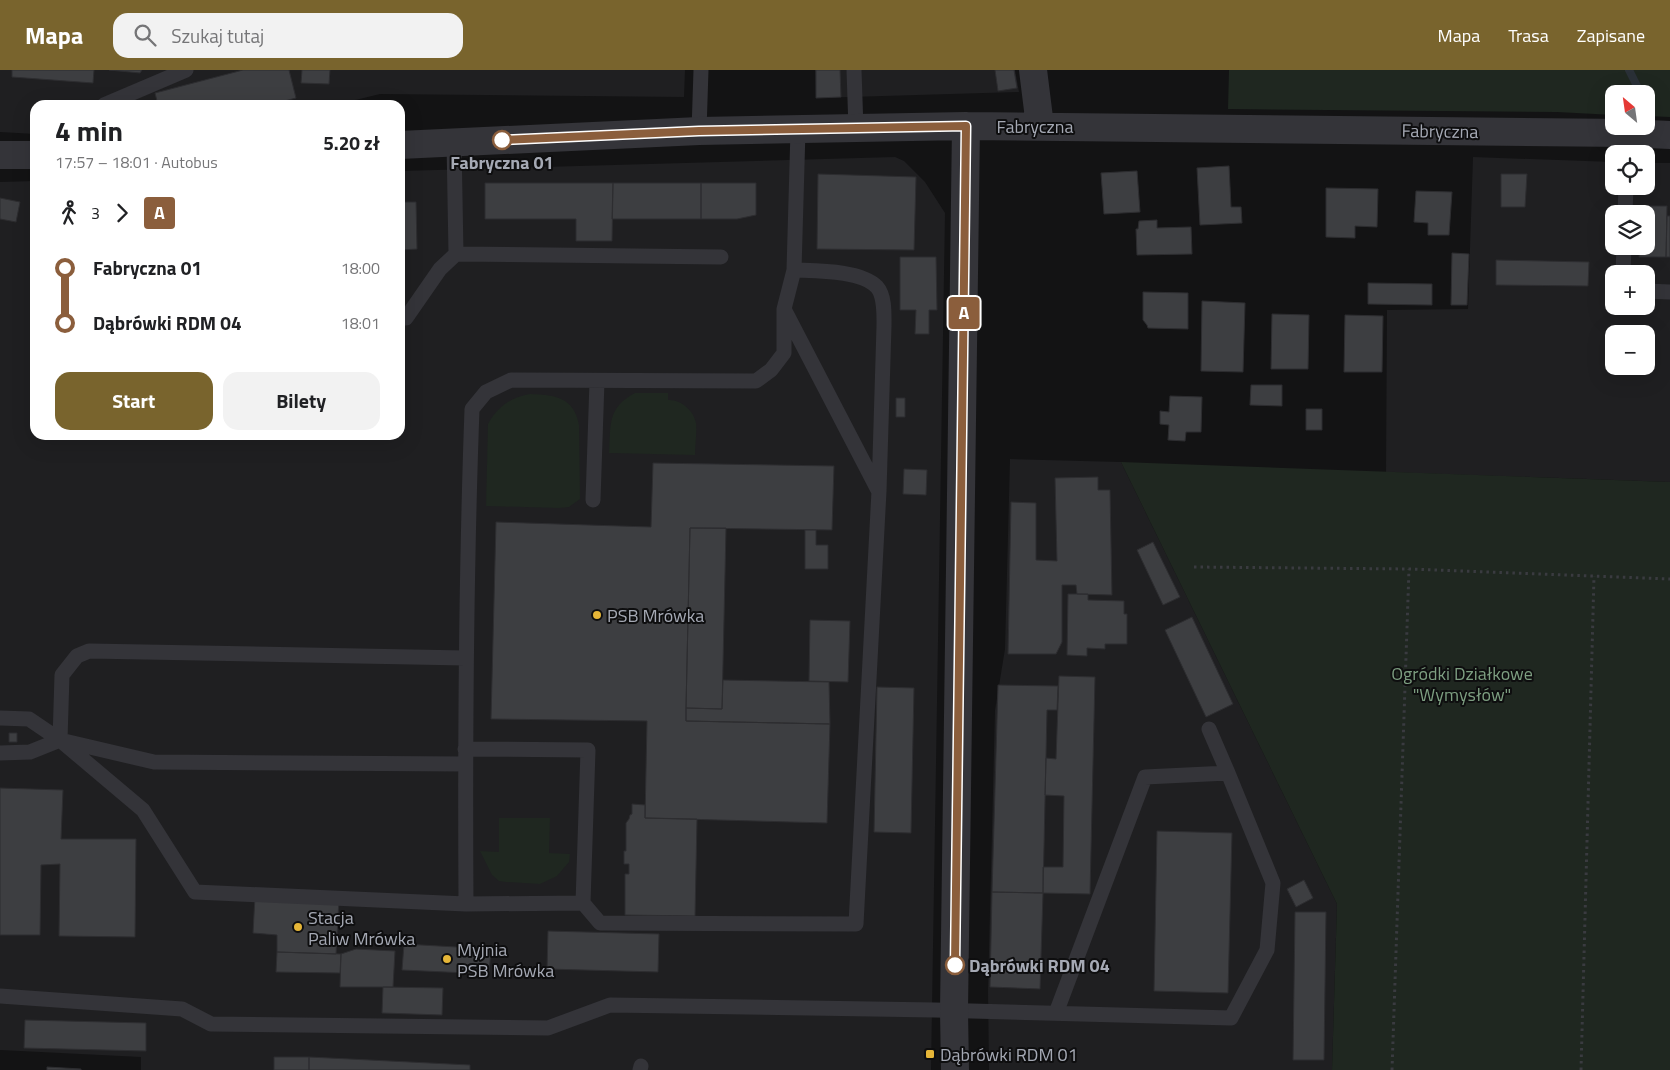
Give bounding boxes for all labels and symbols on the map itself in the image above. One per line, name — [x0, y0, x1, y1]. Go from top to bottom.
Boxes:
north arrow — [1605, 85, 1655, 135]
street label: Fabryczna — [997, 113, 1073, 140]
street label: Fabryczna — [1401, 117, 1479, 145]
marker: Fabryczna 01 — [492, 130, 512, 150]
place label: Fabryczna 01 — [450, 149, 554, 176]
line badge: A — [948, 297, 980, 329]
place label: PSB Mrówka — [607, 602, 704, 629]
marker: PSB Mrówka — [591, 609, 603, 621]
park label: Ogródki Działkowe "Wymysłów" — [1391, 660, 1533, 708]
place label: Stacja Paliw Mrówka — [308, 904, 415, 952]
marker: Stacja Paliw Mrówka — [292, 921, 304, 933]
place label: Myjnia PSB Mrówka — [457, 936, 554, 984]
place label: Dąbrówki RDM 04 — [969, 952, 1110, 979]
marker: Myjnia PSB Mrówka — [441, 953, 453, 965]
marker: Dąbrówki RDM 04 — [945, 955, 965, 975]
place label: Dąbrówki RDM 01 — [940, 1041, 1078, 1068]
marker: Dąbrówki RDM 01 — [924, 1048, 936, 1060]

